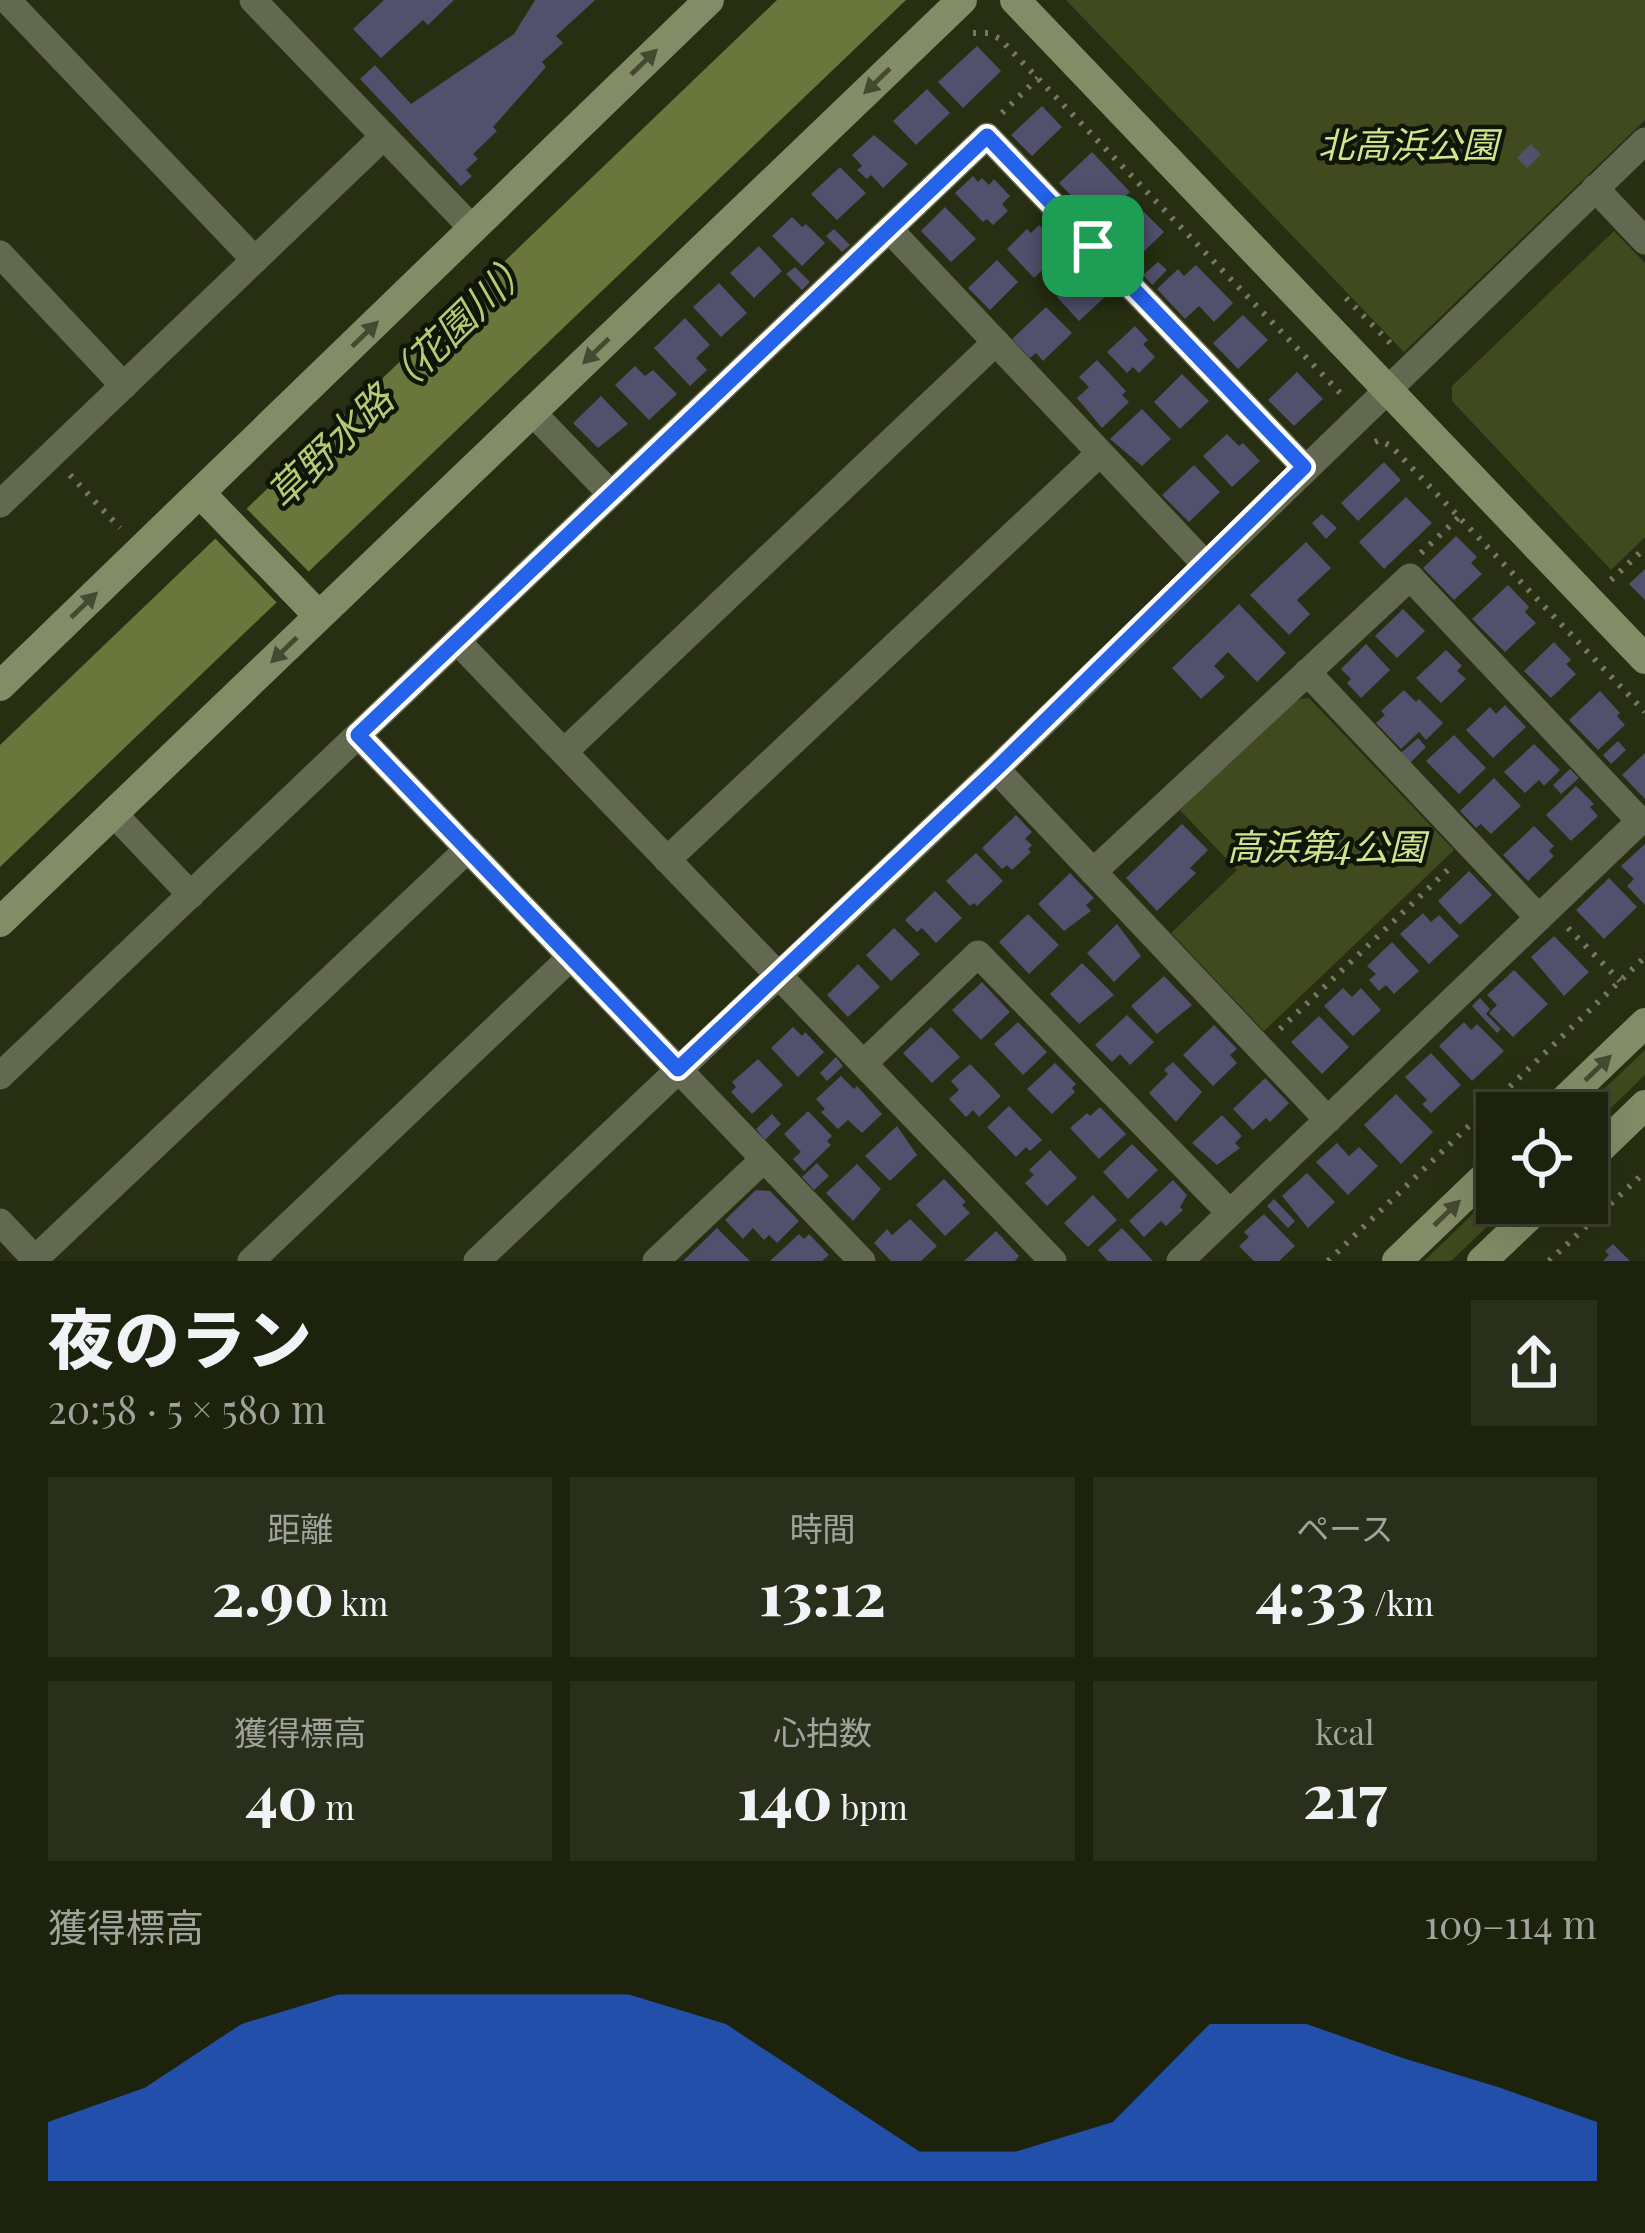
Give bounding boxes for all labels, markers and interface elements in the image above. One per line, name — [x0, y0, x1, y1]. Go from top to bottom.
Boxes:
one-way arrow — [630, 49, 659, 77]
one-way arrow — [863, 66, 892, 94]
park label: 北高浜公園 — [1318, 119, 1503, 167]
pin — [1042, 195, 1144, 297]
icon: arrive — [1060, 213, 1126, 279]
water label: 草野水路（花園川） — [254, 237, 543, 518]
one-way arrow — [350, 321, 379, 349]
one-way arrow — [581, 336, 610, 364]
one-way arrow — [70, 592, 99, 620]
one-way arrow — [270, 635, 299, 663]
park label: 高浜第4公園 — [1227, 821, 1430, 869]
one-way arrow — [1583, 1054, 1612, 1082]
map controls — [1476, 1092, 1608, 1224]
button: locate — [1476, 1092, 1608, 1224]
one-way arrow — [1433, 1199, 1461, 1227]
text: 夜のラン — [48, 1293, 312, 1381]
button: share — [1471, 1300, 1597, 1426]
text: 20:58 · 5 × 580 m — [48, 1382, 326, 1434]
text: 距離 — [267, 1505, 333, 1549]
text: 時間 — [789, 1505, 855, 1549]
text: ペース — [1296, 1505, 1394, 1549]
text: 2.90 — [212, 1551, 334, 1631]
text: 13:12 — [759, 1551, 886, 1631]
text: 4:33 — [1256, 1551, 1366, 1631]
text: km — [334, 1580, 388, 1624]
text: /km — [1366, 1580, 1434, 1624]
text: 獲得標高 — [234, 1709, 366, 1753]
text: 心拍数 — [773, 1709, 872, 1753]
text: kcal — [1315, 1709, 1374, 1753]
text: 217 — [1303, 1753, 1387, 1833]
text: 40 — [245, 1755, 317, 1835]
text: 140 — [737, 1755, 832, 1835]
text: m — [317, 1784, 355, 1828]
text: bpm — [832, 1784, 908, 1828]
text: 109–114 m — [1425, 1897, 1597, 1949]
text: 獲得標高 — [48, 1900, 204, 1952]

